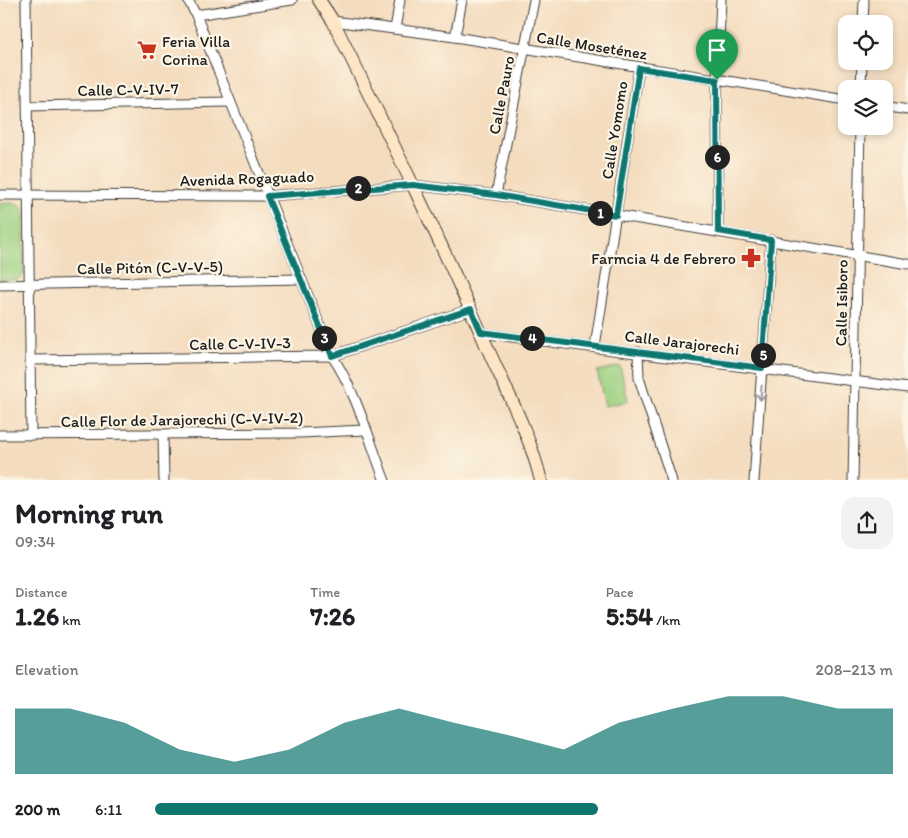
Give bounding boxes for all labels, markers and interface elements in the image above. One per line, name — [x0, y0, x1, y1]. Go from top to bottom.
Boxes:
map controls — [838, 15, 893, 135]
button: locate — [838, 15, 893, 70]
street label: Calle Moseténez — [535, 27, 649, 64]
pin — [696, 29, 738, 80]
place label: Feria Villa Corina — [162, 32, 230, 69]
icon: arrive — [703, 36, 731, 64]
supermarket icon: Feria Villa Corina — [136, 39, 158, 61]
street label: Calle Pauro — [485, 54, 518, 136]
street label: Calle C-V-IV-7 — [77, 79, 179, 100]
street label: Calle Yomomo — [597, 80, 632, 181]
button: layers — [838, 80, 893, 135]
pin: 6 — [704, 144, 730, 170]
text: 6 — [714, 149, 721, 166]
street label: Avenida Rogaguado — [180, 167, 314, 190]
pin: 2 — [346, 176, 370, 200]
text: 2 — [355, 180, 362, 197]
pin: 1 — [588, 200, 612, 226]
text: 1 — [597, 205, 604, 222]
pharmacy icon: Farmcia 4 de Febrero — [740, 247, 762, 269]
place label: Farmcia 4 de Febrero — [591, 249, 736, 268]
street label: Calle Pitón (C-V-V-5) — [77, 257, 223, 278]
street label: Calle Isiboro — [831, 259, 852, 347]
pin: 3 — [312, 326, 336, 350]
pin: 4 — [520, 326, 544, 350]
street label: Calle Jarajorechi — [624, 326, 740, 359]
text: 3 — [321, 330, 328, 347]
text: 4 — [528, 330, 537, 347]
street label: Calle C-V-IV-3 — [189, 333, 291, 354]
pin: 5 — [750, 342, 776, 368]
text: 5 — [760, 347, 767, 364]
one-way arrow — [756, 385, 765, 401]
street label: Calle Flor de Jarajorechi (C-V-IV-2) — [61, 408, 304, 431]
text: Morning run — [15, 496, 163, 530]
button: share — [841, 497, 893, 549]
text: 09:34 — [15, 532, 55, 551]
text: Distance — [15, 584, 67, 601]
text: Time — [310, 584, 340, 601]
text: Pace — [606, 584, 634, 601]
text: 1.26 — [15, 601, 59, 631]
text: 7:26 — [310, 601, 355, 631]
text: 5:54 — [606, 601, 653, 631]
text: km — [59, 612, 81, 629]
text: /km — [653, 612, 681, 629]
text: Elevation — [15, 660, 79, 679]
text: 208–213 m — [815, 660, 893, 679]
text: 200 m — [15, 800, 60, 819]
text: 6:11 — [95, 800, 122, 819]

